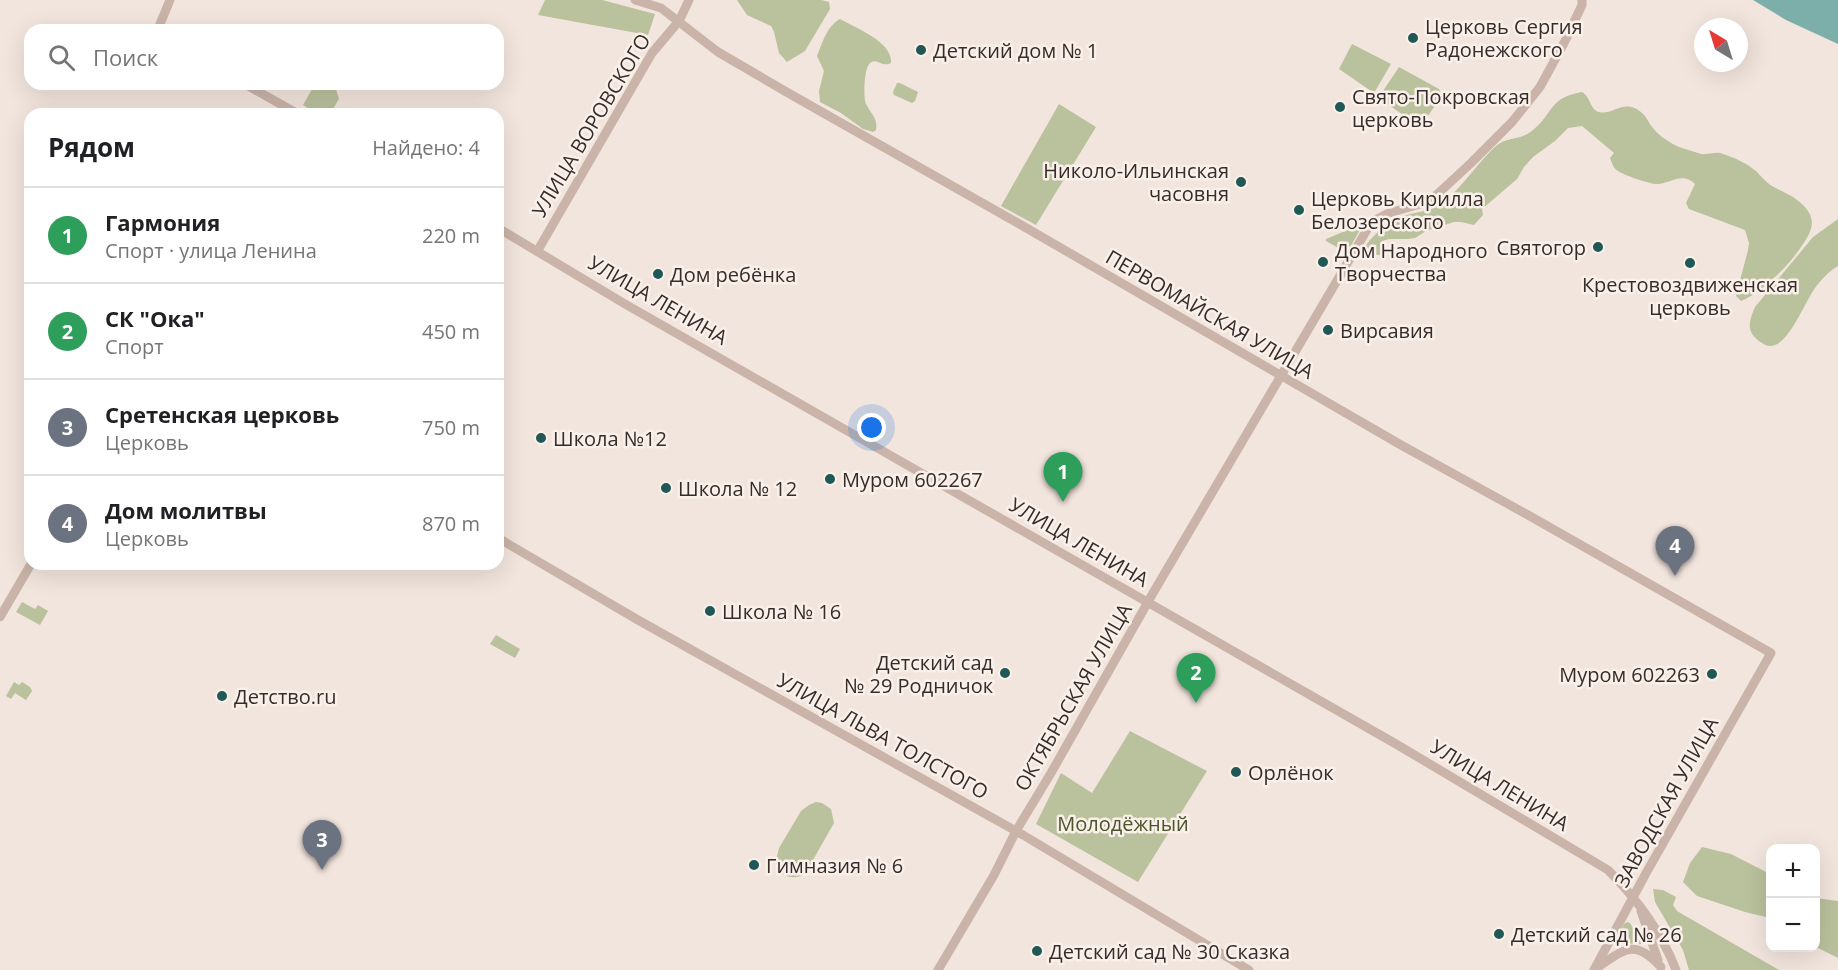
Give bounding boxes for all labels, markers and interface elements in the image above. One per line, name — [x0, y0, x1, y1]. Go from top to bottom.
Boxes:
place label: Церковь Сергия Радонежского — [1425, 13, 1583, 63]
north arrow — [1694, 18, 1748, 72]
search box — [24, 24, 504, 90]
street label: УЛИЦА ВОРОВСКОГО — [525, 28, 657, 222]
marker: Церковь Сергия Радонежского — [1406, 31, 1420, 45]
place label: Детский дом № 1 — [933, 37, 1098, 64]
icon: search — [45, 41, 78, 74]
text: Поиск — [93, 42, 158, 72]
marker: Детский дом № 1 — [914, 43, 928, 57]
place label: Свято-Покровская церковь — [1352, 83, 1530, 133]
marker: Свято-Покровская церковь — [1333, 100, 1347, 114]
text: Рядом — [48, 129, 135, 165]
text: Найдено: 4 — [372, 134, 480, 161]
place label: Николо-Ильинская часовня — [1043, 157, 1229, 207]
marker: Николо-Ильинская часовня — [1234, 175, 1248, 189]
place label: Церковь Кирилла Белозерского — [1311, 185, 1484, 235]
marker: Церковь Кирилла Белозерского — [1292, 203, 1306, 217]
text: Гармония — [105, 207, 220, 237]
text: 1 — [62, 222, 73, 249]
text: 220 m — [422, 222, 480, 249]
place label: Святогор — [1497, 234, 1586, 261]
text: Спорт · улица Ленина — [105, 237, 317, 264]
place label: Дом Народного Творчества — [1335, 237, 1488, 287]
marker: Святогор — [1591, 240, 1605, 254]
street label: ПЕРВОМАЙСКАЯ УЛИЦА — [1101, 243, 1319, 385]
street label: УЛИЦА ЛЕНИНА — [583, 249, 733, 351]
marker: Дом Народного Творчества — [1316, 255, 1330, 269]
marker: Крестовоздвиженская церковь — [1683, 256, 1697, 270]
place label: Дом ребёнка — [670, 261, 796, 288]
marker: Дом ребёнка — [651, 267, 665, 281]
place label: Крестовоздвиженская церковь — [1582, 271, 1798, 321]
text: СК "Ока" — [105, 303, 205, 333]
place label: Вирсавия — [1340, 317, 1434, 344]
text: 2 — [62, 318, 73, 345]
text: 450 m — [422, 318, 480, 345]
marker: Вирсавия — [1321, 323, 1335, 337]
text: Спорт — [105, 333, 164, 360]
text: Сретенская церковь — [105, 399, 339, 429]
your location — [857, 413, 886, 442]
text: 3 — [62, 414, 73, 441]
text: 750 m — [422, 414, 480, 441]
place label: Школа №12 — [553, 425, 667, 452]
text: Церковь — [105, 429, 189, 456]
marker: Школа №12 — [534, 431, 548, 445]
pin: 1 — [1044, 452, 1082, 502]
place label: Муром 602267 — [842, 466, 983, 493]
marker: Муром 602267 — [823, 472, 837, 486]
place label: Школа № 12 — [678, 475, 797, 502]
marker: Школа № 12 — [659, 481, 673, 495]
street label: УЛИЦА ЛЕНИНА — [1004, 491, 1154, 593]
text: Дом молитвы — [105, 495, 267, 525]
text: 4 — [62, 510, 73, 537]
text: 870 m — [422, 510, 480, 537]
text: Церковь — [105, 525, 189, 552]
pin: 4 — [1656, 526, 1694, 576]
place label: Школа № 16 — [722, 598, 841, 625]
street label: ОКТЯБРЬСКАЯ УЛИЦА — [1008, 598, 1138, 796]
marker: Школа № 16 — [703, 604, 717, 618]
place label: Детский сад № 29 Родничок — [844, 649, 994, 699]
pin: 2 — [1176, 654, 1216, 703]
place label: Муром 602263 — [1559, 661, 1700, 688]
marker: Детский сад № 29 Родничок — [998, 666, 1012, 680]
street label: УЛИЦА ЛЬВА ТОЛСТОГО — [773, 667, 993, 805]
marker: Муром 602263 — [1705, 667, 1719, 681]
place label: Детство.ru — [234, 683, 337, 710]
marker: Детство.ru — [215, 689, 229, 703]
street label: ЗАВОДСКАЯ УЛИЦА — [1608, 712, 1724, 892]
street label: УЛИЦА ЛЕНИНА — [1426, 733, 1574, 837]
place label: Орлёнок — [1248, 759, 1334, 786]
marker: Орлёнок — [1229, 765, 1243, 779]
park label: Молодёжный — [1057, 810, 1189, 837]
pin: 3 — [302, 820, 342, 870]
map controls — [1766, 844, 1820, 952]
button: + — [1766, 844, 1820, 898]
place label: Гимназия № 6 — [766, 852, 903, 879]
marker: Гимназия № 6 — [747, 858, 761, 872]
button: − — [1766, 898, 1820, 952]
place label: Детский сад № 26 — [1511, 921, 1682, 948]
marker: Детский сад № 26 — [1492, 927, 1506, 941]
place label: Детский сад № 30 Сказка — [1049, 938, 1290, 965]
marker: Детский сад № 30 Сказка — [1030, 944, 1044, 958]

